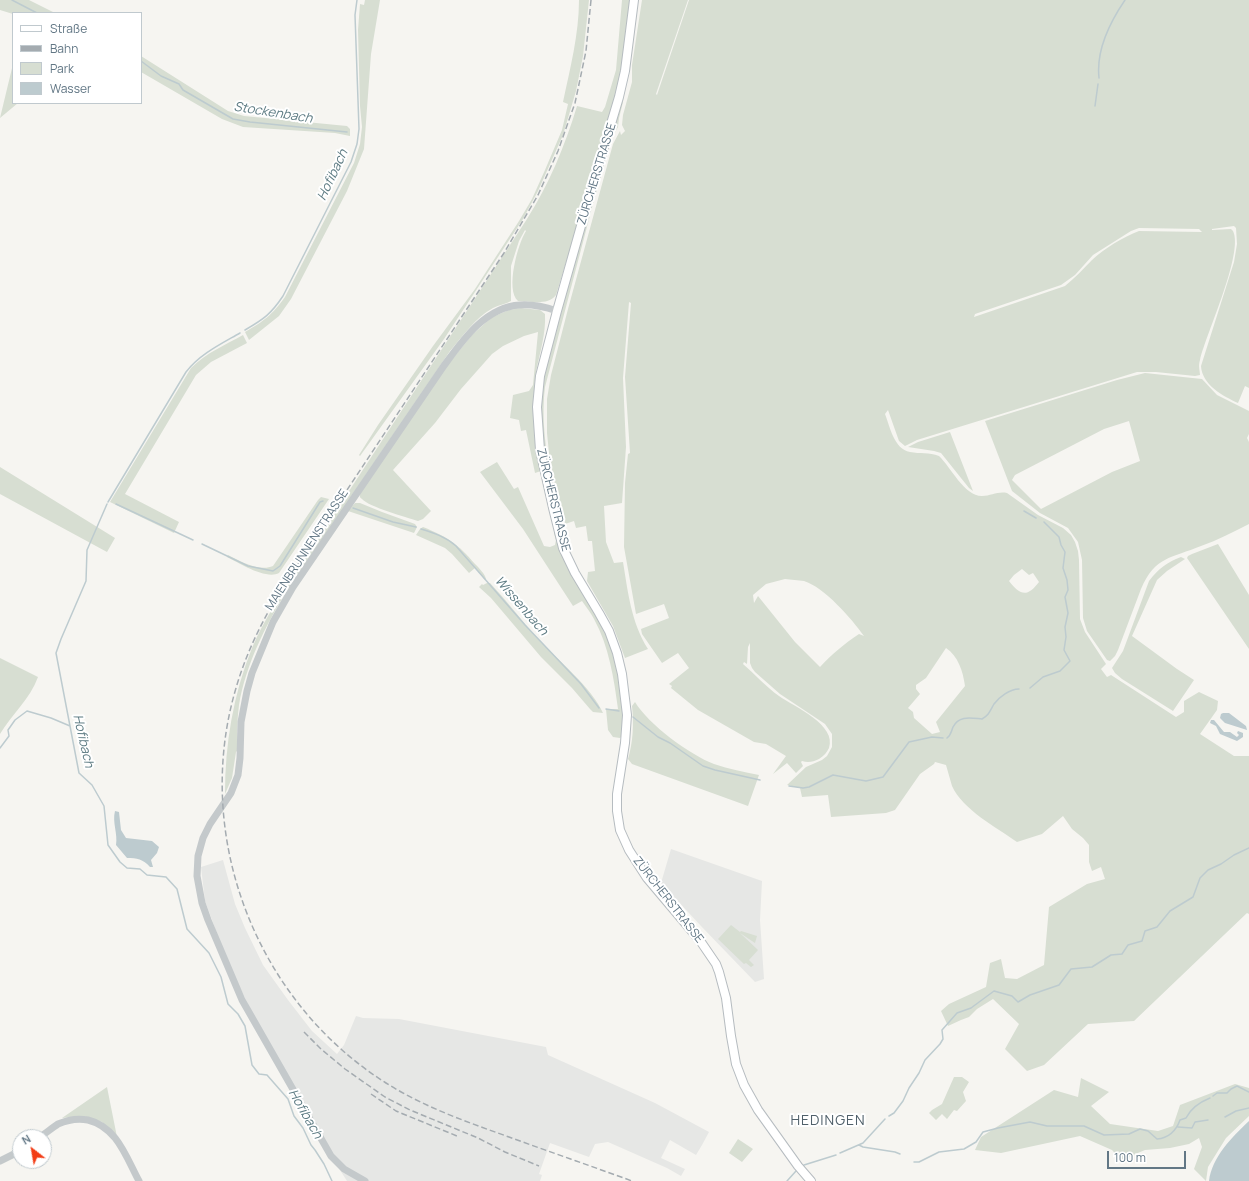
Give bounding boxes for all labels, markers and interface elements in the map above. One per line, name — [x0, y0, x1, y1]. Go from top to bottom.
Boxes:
legend — [12, 12, 142, 104]
text: Straße — [50, 20, 87, 37]
text: Bahn — [50, 40, 78, 57]
text: Park — [50, 60, 74, 77]
text: Wasser — [50, 80, 91, 97]
water label: Stockenbach — [233, 99, 313, 127]
street label: ZÜRCHERSTRASSE — [575, 121, 619, 227]
water label: Hofibach — [314, 147, 352, 203]
street label: ZÜRCHERSTRASSE — [533, 447, 573, 553]
street label: MAIENBRUNNENSTRASSE — [262, 487, 352, 613]
water label: Wissenbach — [491, 573, 551, 639]
water label: Hofibach — [69, 713, 97, 769]
street label: ZÜRCHERSTRASSE — [630, 854, 706, 946]
water label: Hofibach — [285, 1087, 325, 1141]
district label: HEDINGEN — [790, 1113, 866, 1129]
north arrow — [12, 1129, 52, 1169]
text: N — [19, 1131, 33, 1148]
scale bar — [1109, 1143, 1188, 1169]
text: 100 m — [1114, 1149, 1146, 1166]

